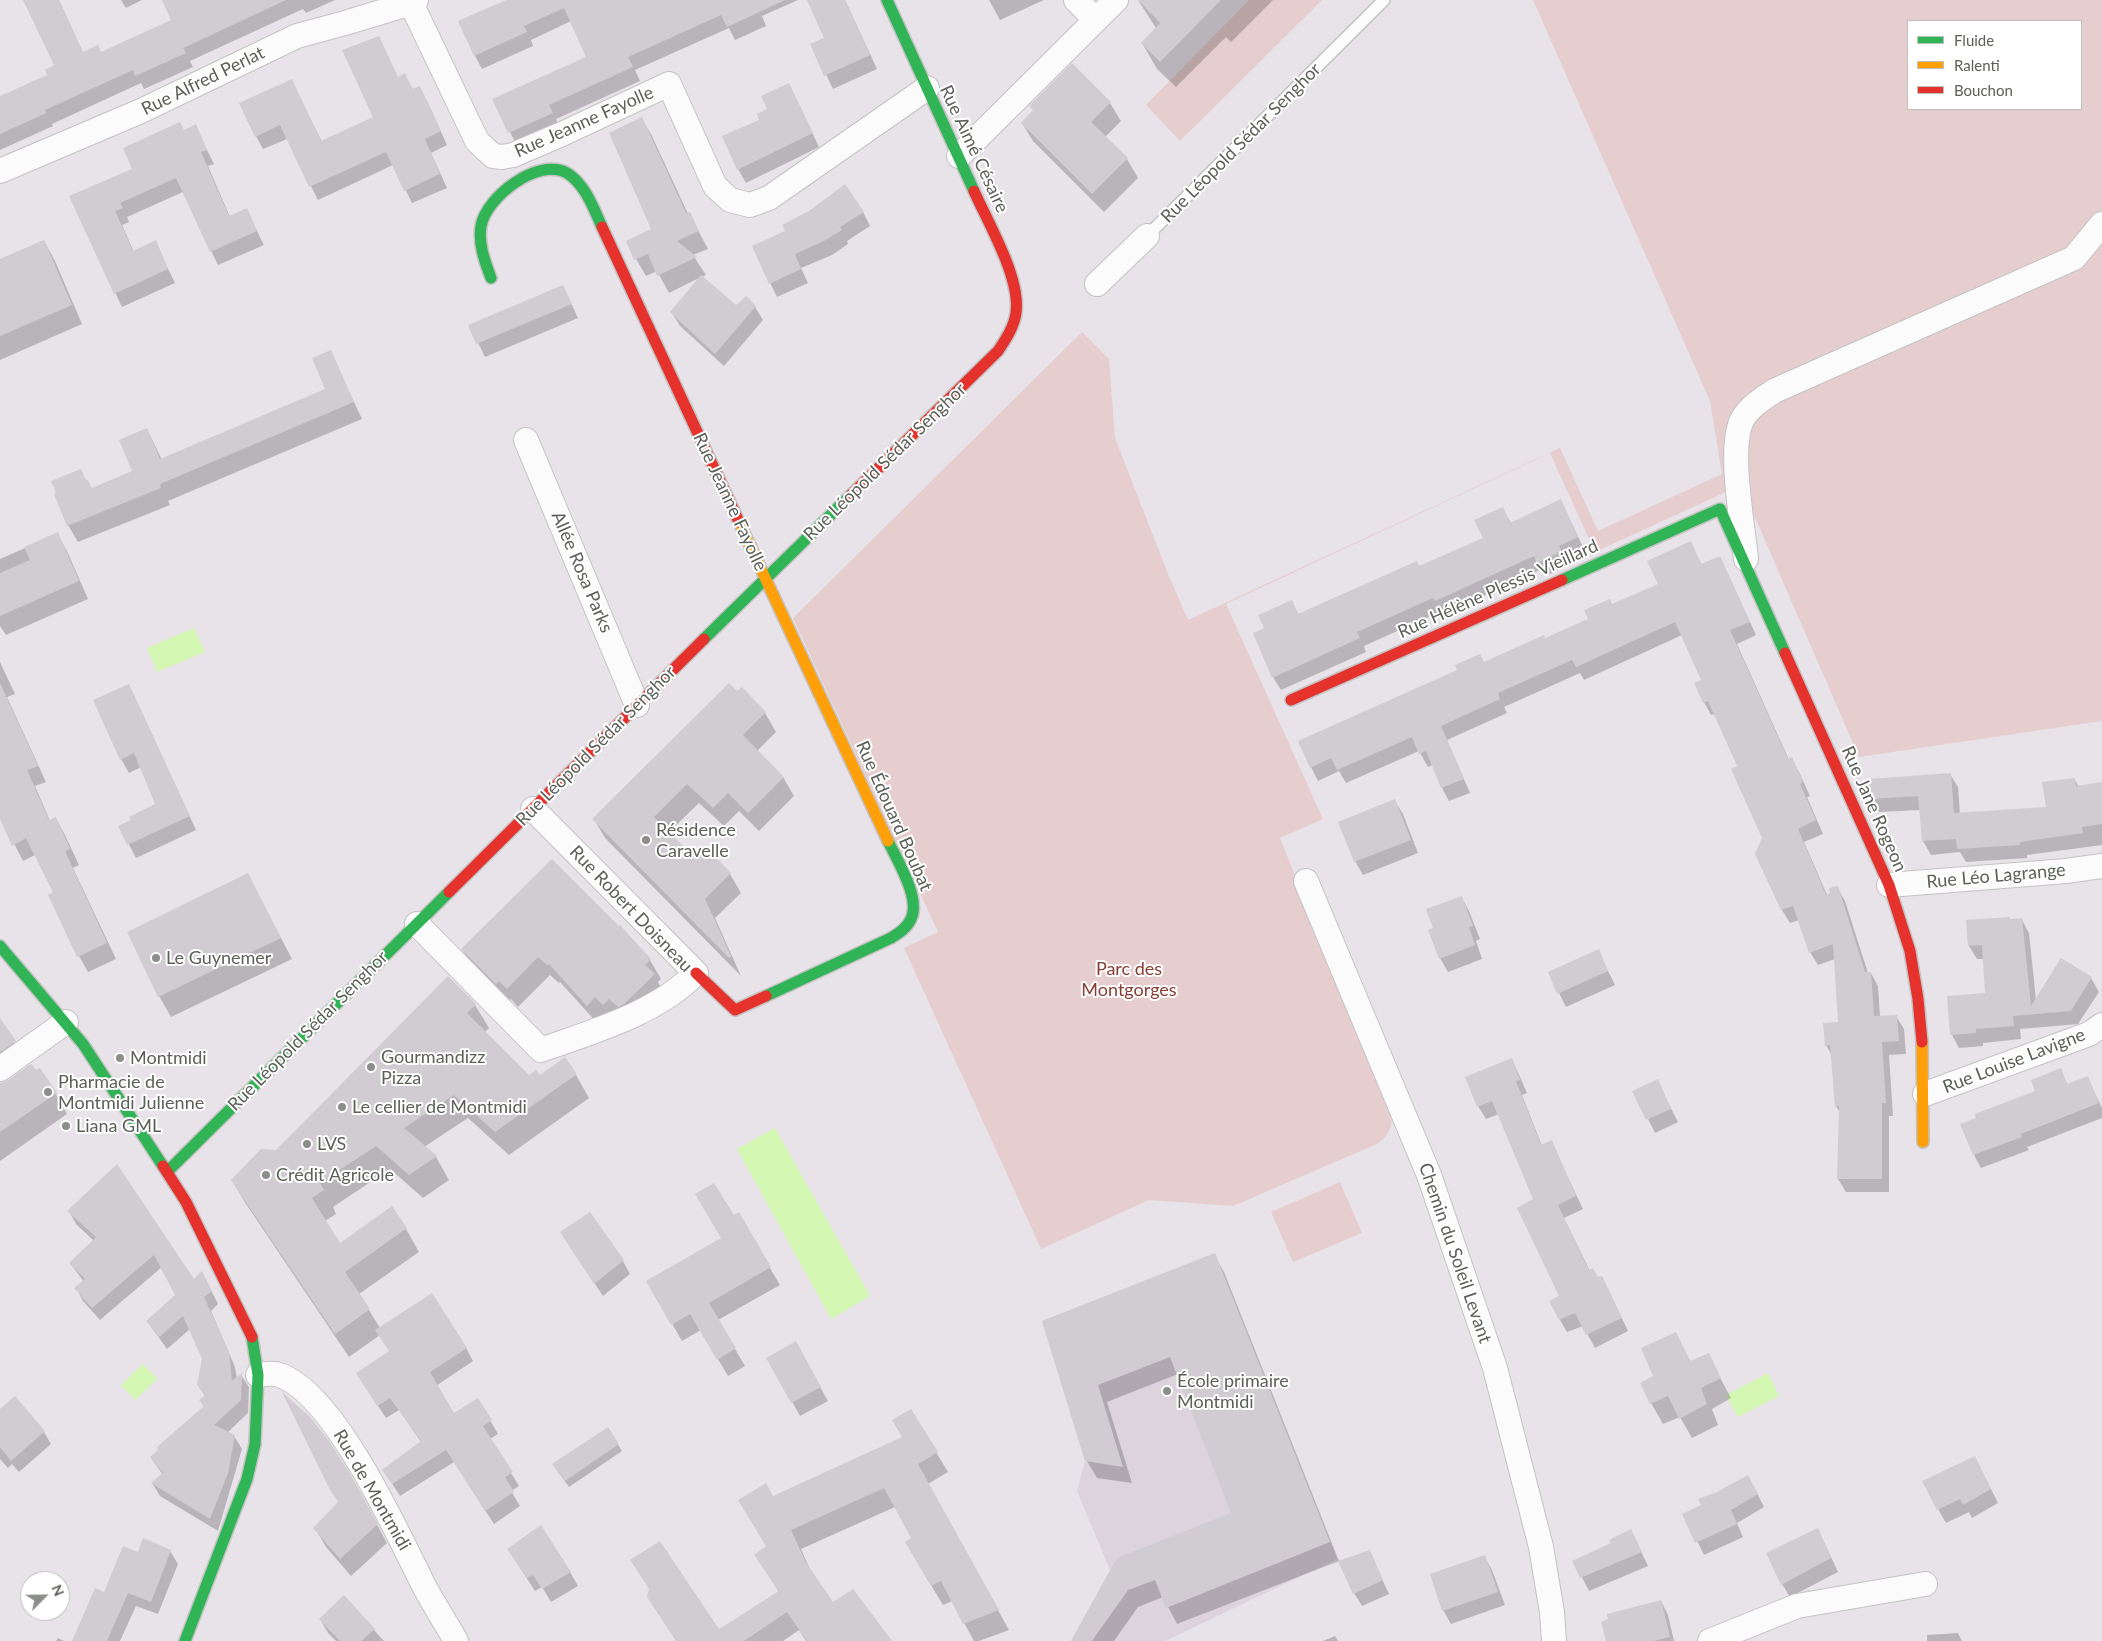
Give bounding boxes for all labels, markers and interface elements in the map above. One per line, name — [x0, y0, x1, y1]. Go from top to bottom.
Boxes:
legend — [1907, 20, 2082, 110]
text: Fluide — [1954, 31, 1994, 49]
street label: Rue Alfred Perlat — [138, 42, 268, 120]
text: Ralenti — [1954, 56, 2000, 74]
street label: Rue Léopold Sédar Senghor — [1156, 58, 1326, 228]
text: Bouchon — [1954, 81, 2013, 99]
street label: Rue Jeanne Fayolle — [511, 82, 657, 162]
street label: Rue Aimé Césaire — [935, 82, 1013, 216]
street label: Rue Léopold Sédar Senghor — [799, 379, 971, 545]
street label: Rue Jeanne Fayolle — [689, 430, 771, 574]
street label: Allée Rosa Parks — [547, 508, 617, 636]
street label: Rue Hélène Plessis Vieillard — [1395, 535, 1601, 643]
street label: Rue Léopold Sédar Senghor — [511, 661, 681, 831]
street label: Rue Édouard Boubat — [851, 737, 937, 895]
street label: Rue Jane Rogeon — [1837, 743, 1911, 875]
place label: Résidence Caravelle — [656, 819, 736, 862]
marker: Résidence Caravelle — [640, 834, 652, 846]
street label: Rue Robert Doisneau — [565, 841, 697, 977]
street label: Rue Léo Lagrange — [1926, 859, 2066, 893]
street label: Rue Léopold Sédar Senghor — [223, 946, 393, 1116]
place label: Le Guynemer — [166, 947, 271, 969]
marker: Le Guynemer — [150, 952, 162, 964]
park label: Parc des Montgorges — [1081, 958, 1177, 1001]
street label: Rue Louise Lavigne — [1940, 1024, 2088, 1098]
place label: Gourmandizz Pizza — [381, 1046, 485, 1088]
place label: Montmidi — [130, 1047, 207, 1069]
marker: Montmidi — [114, 1052, 126, 1064]
marker: Gourmandizz Pizza — [365, 1061, 377, 1073]
place label: Pharmacie de Montmidi Julienne — [58, 1071, 204, 1114]
marker: Pharmacie de Montmidi Julienne — [42, 1086, 54, 1098]
place label: Le cellier de Montmidi — [352, 1096, 527, 1118]
marker: Le cellier de Montmidi — [336, 1101, 348, 1113]
place label: Liana GML — [76, 1115, 161, 1137]
marker: Liana GML — [60, 1120, 72, 1132]
place label: LVS — [317, 1133, 346, 1155]
marker: LVS — [301, 1138, 313, 1150]
street label: Chemin du Soleil Levant — [1414, 1160, 1496, 1346]
place label: Crédit Agricole — [276, 1164, 394, 1186]
marker: Crédit Agricole — [260, 1169, 272, 1181]
place label: École primaire Montmidi — [1177, 1370, 1289, 1412]
marker: École primaire Montmidi — [1161, 1385, 1173, 1397]
street label: Rue de Montmidi — [329, 1426, 415, 1554]
north arrow — [20, 1571, 70, 1621]
text: N — [48, 1582, 68, 1599]

